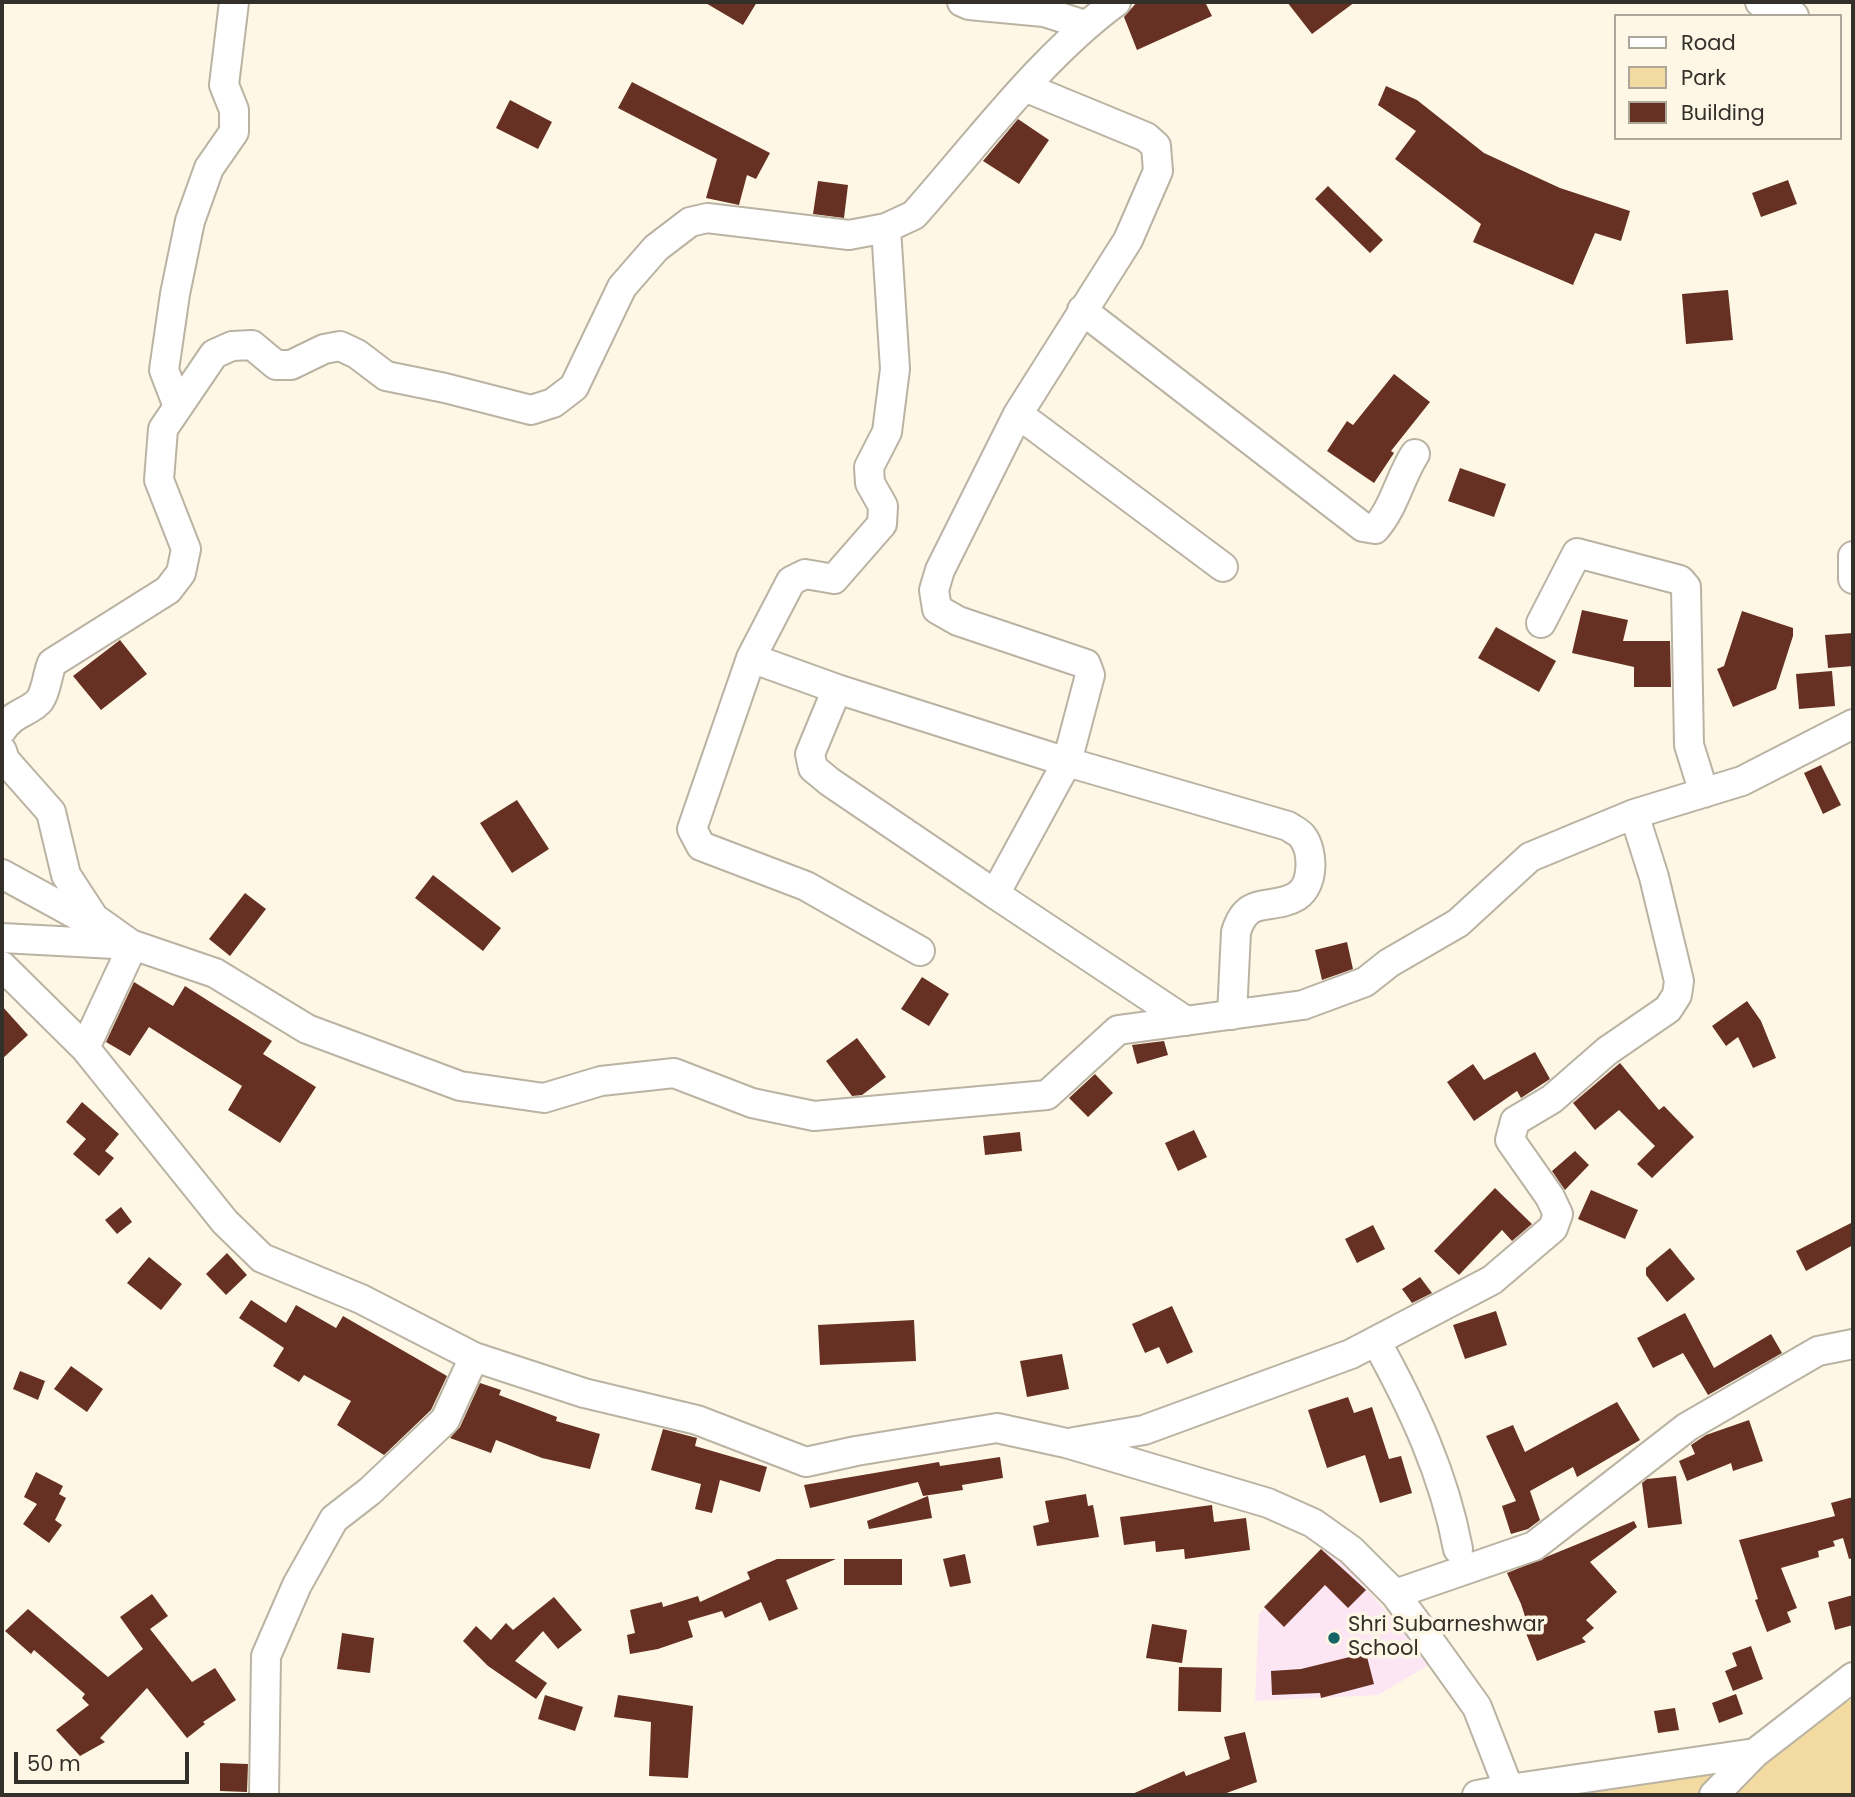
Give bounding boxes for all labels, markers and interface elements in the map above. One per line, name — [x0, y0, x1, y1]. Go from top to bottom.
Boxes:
legend — [1614, 14, 1841, 140]
text: Road — [1681, 28, 1736, 57]
text: Park — [1681, 63, 1726, 92]
text: Building — [1681, 98, 1765, 127]
place label: Shri Subarneshwar School — [1348, 1613, 1544, 1663]
marker: Shri Subarneshwar School — [1326, 1630, 1342, 1646]
scale bar — [18, 1738, 192, 1782]
text: 50 m — [27, 1749, 81, 1778]

